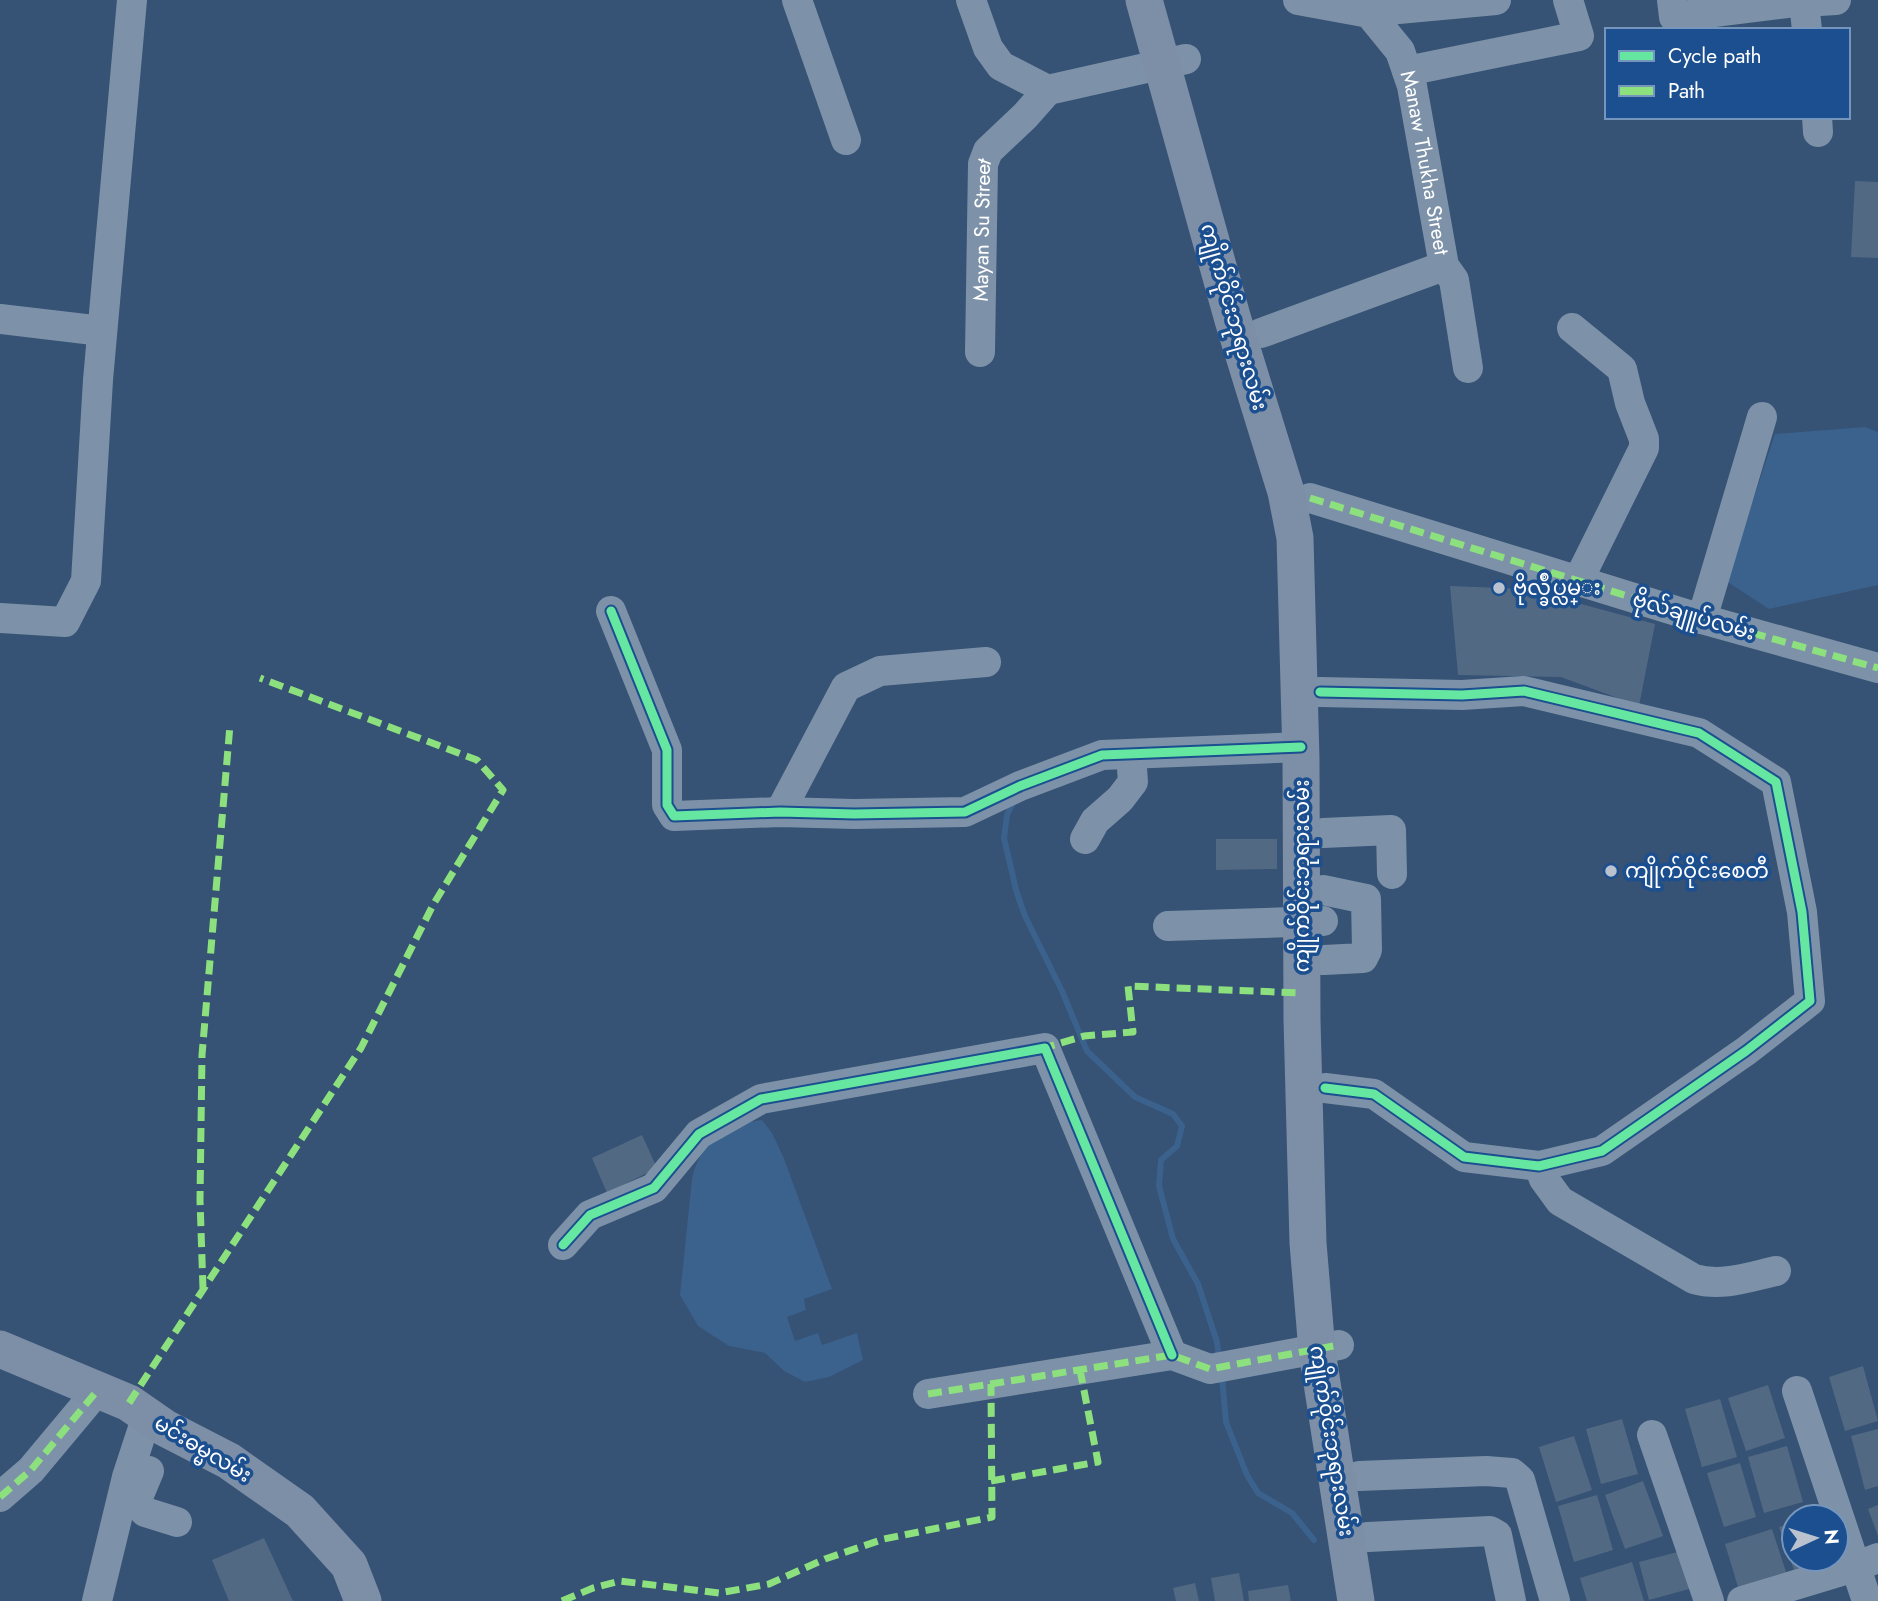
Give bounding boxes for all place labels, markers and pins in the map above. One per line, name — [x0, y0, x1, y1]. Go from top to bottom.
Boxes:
place label: ဗိုလ္ခ်ဳပ္လမ္း — [1513, 572, 1601, 606]
marker: ဗိုလ္ခ်ဳပ္လမ္း — [1491, 580, 1507, 596]
place label: ကျိုက်ဝိုင်းစေတီ — [1625, 855, 1769, 889]
marker: ကျိုက်ဝိုင်းစေတီ — [1603, 863, 1619, 879]

